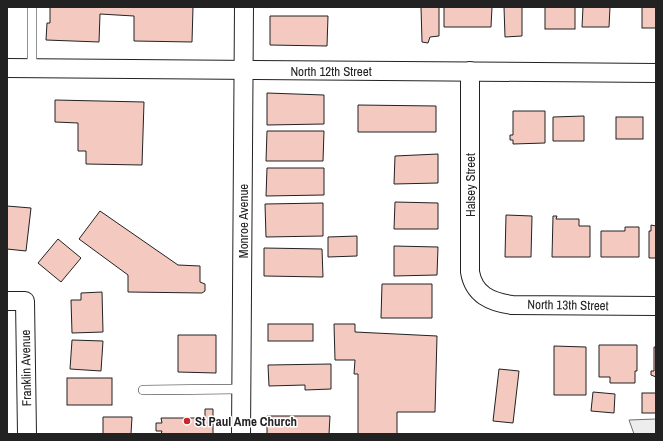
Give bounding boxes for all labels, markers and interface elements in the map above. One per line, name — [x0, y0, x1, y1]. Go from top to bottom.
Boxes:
street label: North 12th Street — [290, 63, 372, 80]
street label: Halsey Street — [462, 153, 479, 217]
street label: Monroe Avenue — [235, 184, 252, 258]
street label: North 13th Street — [527, 296, 609, 314]
street label: Franklin Avenue — [17, 329, 35, 407]
place label: St Paul Ame Church — [195, 413, 297, 430]
marker: St Paul Ame Church — [182, 416, 192, 426]

